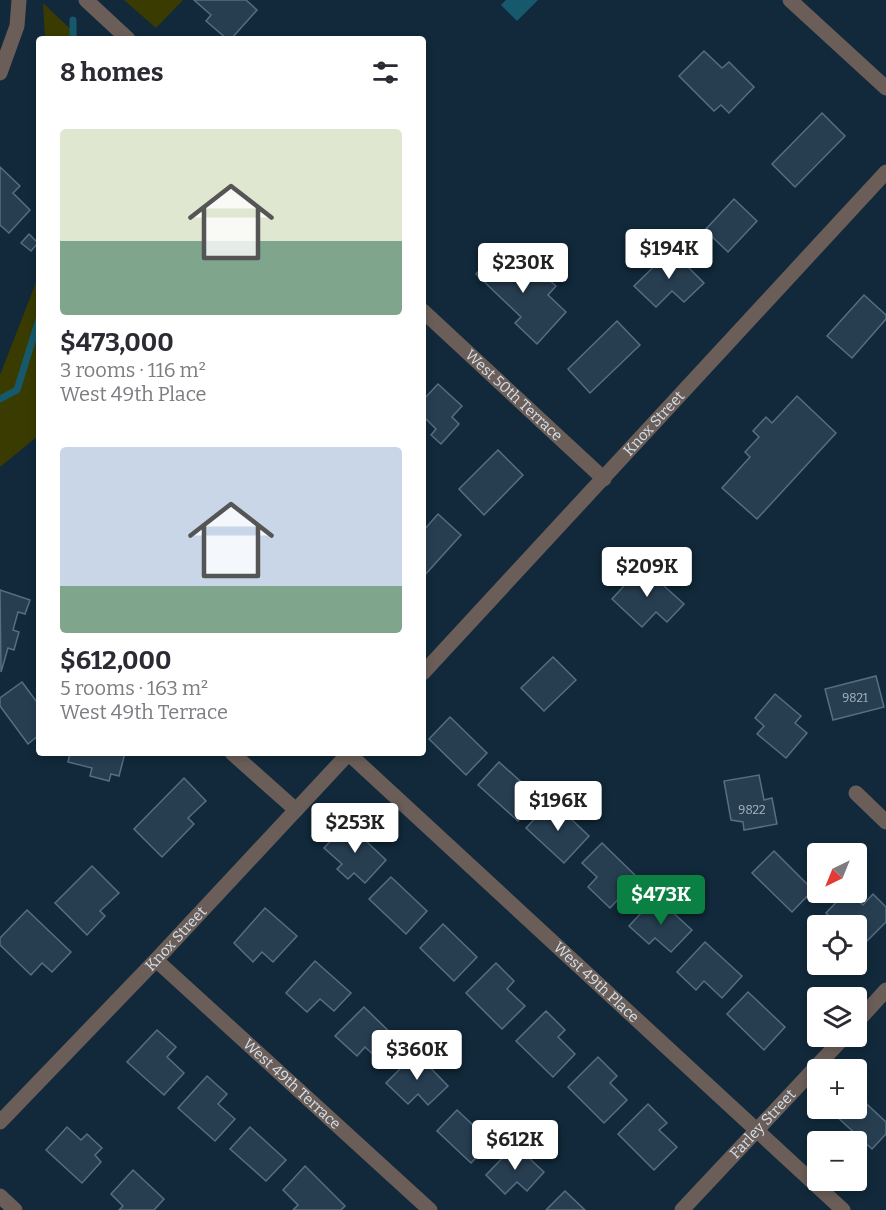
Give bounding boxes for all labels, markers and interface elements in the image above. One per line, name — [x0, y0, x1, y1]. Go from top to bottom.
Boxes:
icon: filters — [369, 56, 402, 89]
text: 8 homes — [60, 57, 164, 88]
icon: home — [177, 168, 285, 276]
pin: $194K — [627, 229, 711, 280]
text: $194K — [639, 236, 699, 260]
pin: $230K — [481, 243, 565, 294]
text: $230K — [492, 250, 554, 274]
text: $473,000 — [60, 327, 174, 358]
street label: West 50th Terrace — [462, 346, 566, 445]
text: 3 rooms · 116 m² — [60, 358, 206, 382]
text: West 49th Place — [60, 382, 207, 406]
street label: Knox Street — [619, 387, 688, 459]
icon: home — [177, 486, 285, 594]
pin: $209K — [605, 547, 689, 598]
text: $209K — [616, 554, 678, 578]
text: $612,000 — [60, 645, 171, 676]
text: 5 rooms · 163 m² — [60, 676, 208, 700]
house number: 9821 — [842, 691, 868, 705]
text: West 49th Terrace — [60, 700, 228, 724]
pin: $196K — [516, 781, 600, 832]
text: $196K — [529, 788, 587, 812]
pin: $253K — [313, 803, 397, 854]
house number: 9822 — [738, 803, 766, 817]
text: $253K — [325, 810, 385, 834]
north arrow — [807, 843, 867, 903]
map controls — [807, 843, 867, 1191]
pin: $473K — [619, 875, 703, 926]
text: $473K — [631, 882, 691, 906]
street label: Knox Street — [141, 902, 211, 975]
button: locate — [807, 915, 867, 975]
street label: West 49th Place — [550, 938, 643, 1026]
button: layers — [807, 987, 867, 1047]
pin: $360K — [375, 1030, 459, 1081]
street label: West 49th Terrace — [239, 1035, 345, 1133]
text: $360K — [386, 1037, 448, 1061]
button: + — [807, 1059, 867, 1119]
street label: Farley Street — [726, 1085, 800, 1162]
pin: $612K — [473, 1120, 557, 1171]
text: $612K — [486, 1127, 544, 1151]
button: − — [807, 1131, 867, 1191]

